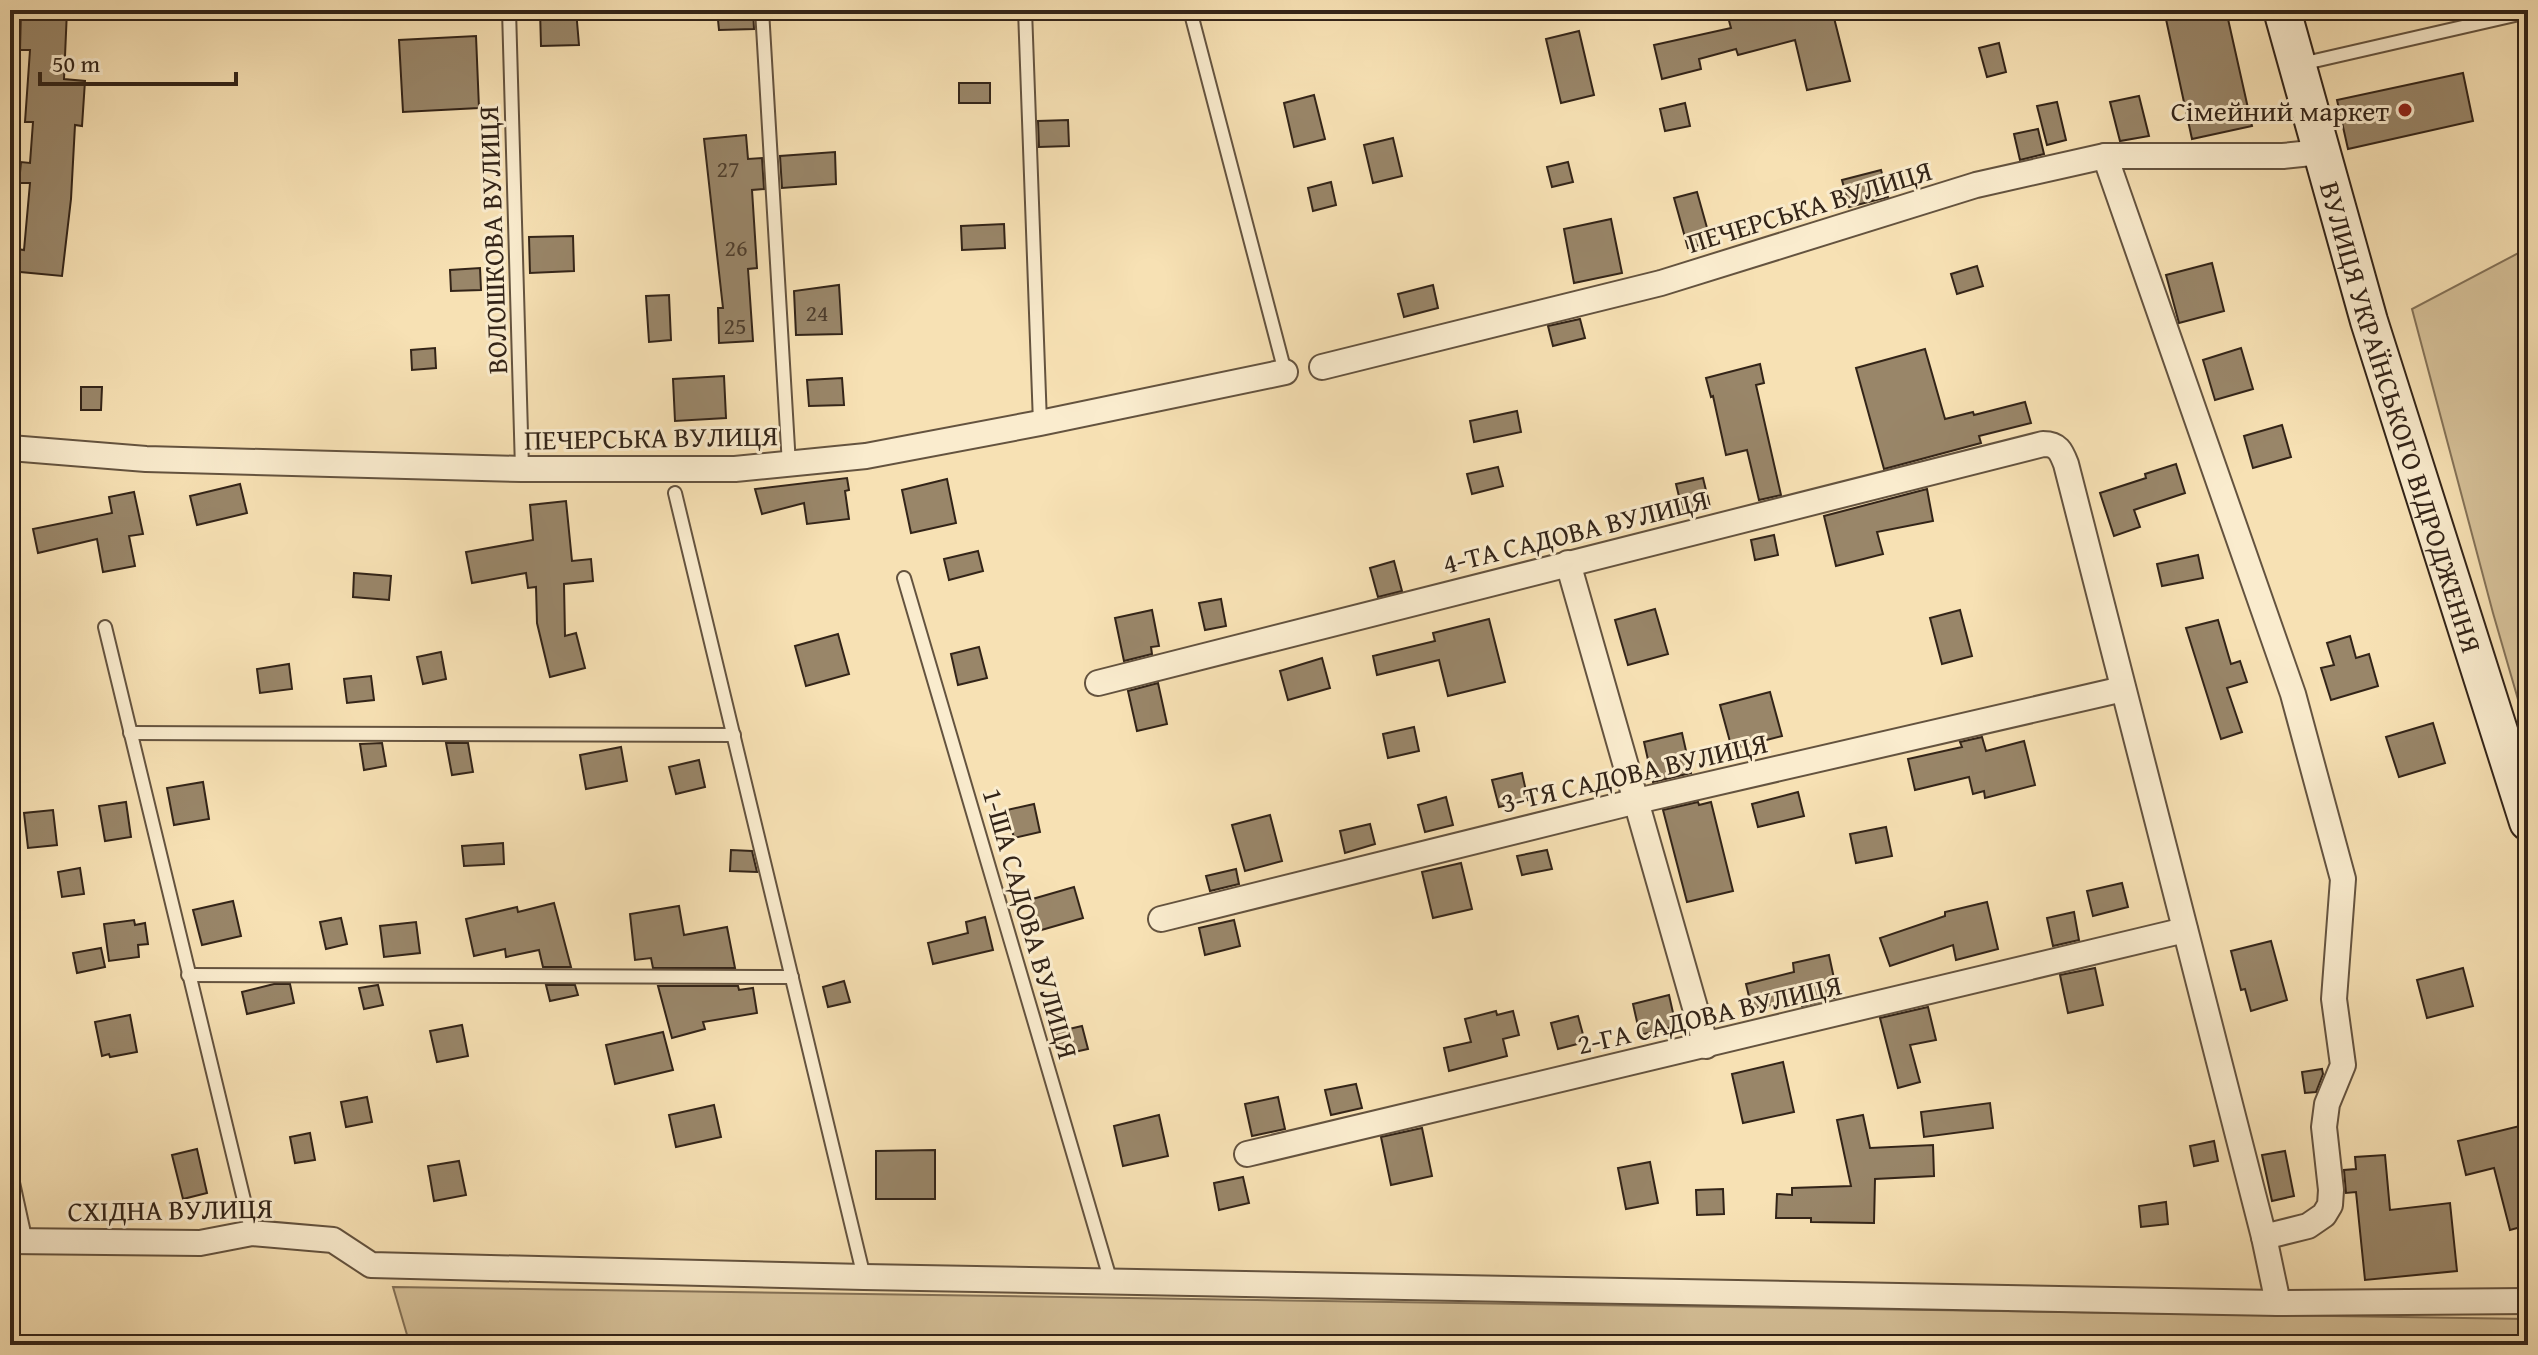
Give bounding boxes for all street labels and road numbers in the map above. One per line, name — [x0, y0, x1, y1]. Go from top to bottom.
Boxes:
street label: ВОЛОШКОВА ВУЛИЦЯ — [467, 105, 517, 375]
street label: ПЕЧЕРСЬКА ВУЛИЦЯ — [1682, 149, 1936, 263]
street label: ВУЛИЦЯ УКРАЇНСЬКОГО ВІДРОДЖЕННЯ — [2310, 177, 2493, 657]
street label: ПЕЧЕРСЬКА ВУЛИЦЯ — [524, 414, 778, 460]
street label: 4-ТА САДОВА ВУЛИЦЯ — [1438, 478, 1712, 584]
street label: 3-ТЯ САДОВА ВУЛИЦЯ — [1497, 721, 1771, 823]
street label: 1-ША САДОВА ВУЛИЦЯ — [973, 783, 1089, 1063]
street label: 2-ГА САДОВА ВУЛИЦЯ — [1573, 964, 1845, 1064]
street label: СХІДНА ВУЛИЦЯ — [67, 1187, 273, 1231]

